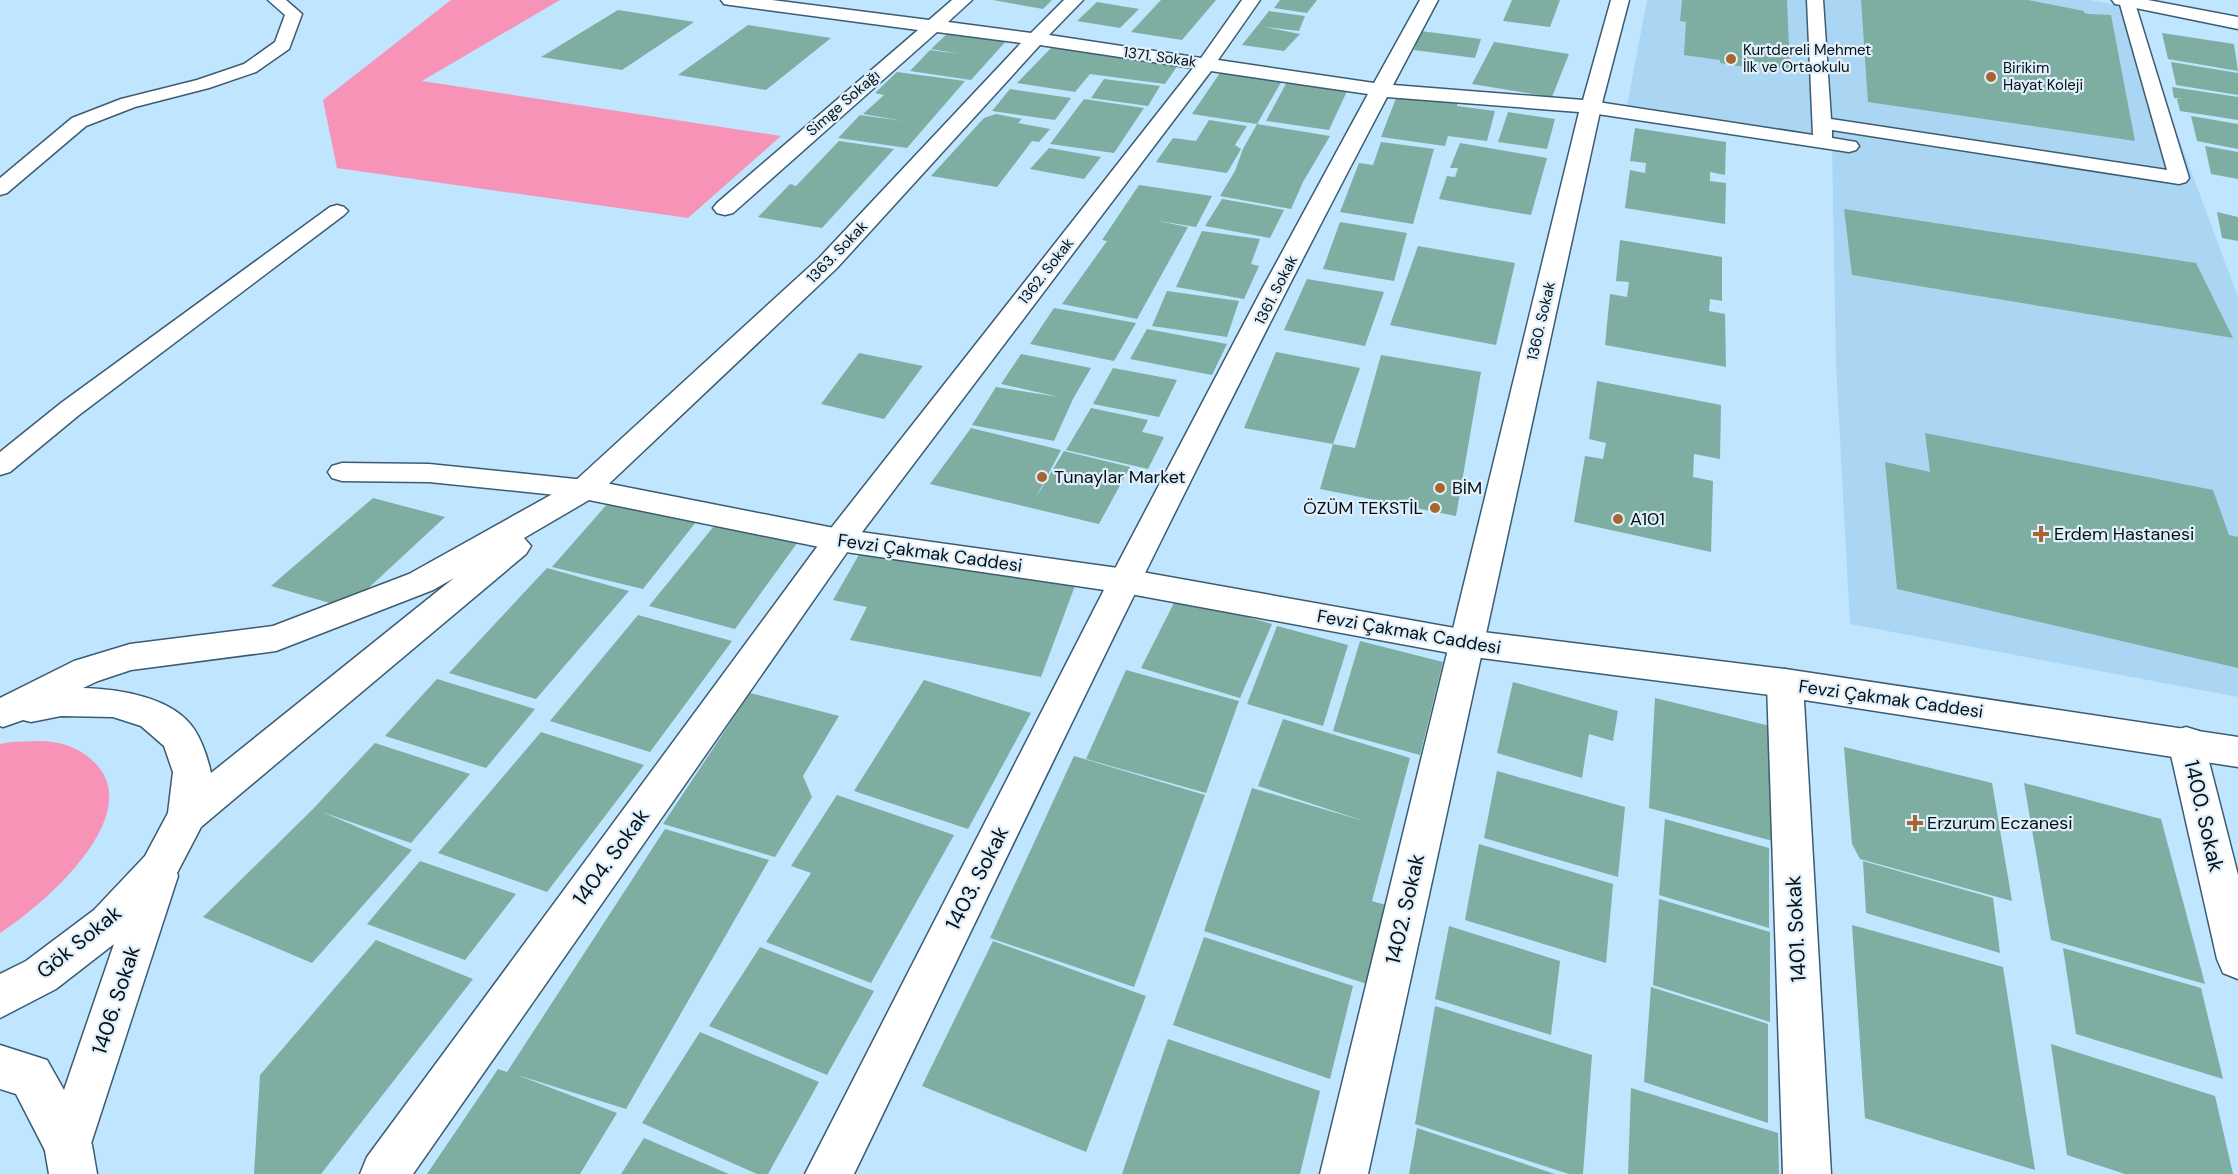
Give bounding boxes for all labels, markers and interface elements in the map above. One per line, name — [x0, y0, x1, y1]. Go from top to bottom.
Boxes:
place label: Kurtdereli Mehmet İlk ve Ortaokulu — [1743, 40, 1871, 77]
street label: 1371. Sokak — [1122, 42, 1198, 72]
marker: Kurtdereli Mehmet İlk ve Ortaokulu — [1724, 52, 1738, 66]
place label: Birikim Hayat Koleji — [2003, 58, 2083, 95]
street label: Simge Sokağı — [802, 66, 884, 140]
marker: Birikim Hayat Koleji — [1984, 70, 1998, 84]
street label: 1363. Sokak — [802, 216, 872, 288]
street label: 1362. Sokak — [1014, 233, 1078, 308]
street label: 1361. Sokak — [1250, 251, 1302, 328]
street label: 1360. Sokak — [1522, 279, 1560, 362]
place label: Tunaylar Market — [1054, 465, 1186, 489]
marker: Tunaylar Market — [1035, 470, 1049, 484]
place label: BİM — [1452, 476, 1482, 500]
marker: BİM — [1433, 481, 1447, 495]
place label: ÖZÜM TEKSTİL — [1303, 496, 1423, 520]
marker: ÖZÜM TEKSTİL — [1428, 501, 1442, 515]
place label: A101 — [1630, 507, 1665, 531]
marker: A101 — [1611, 512, 1625, 526]
place label: Erdem Hastanesi — [2054, 522, 2194, 546]
marker: Erdem Hastanesi — [2032, 525, 2050, 543]
street label: Fevzi Çakmak Caddesi — [836, 528, 1024, 578]
street label: Fevzi Çakmak Caddesi — [1315, 604, 1503, 660]
street label: Fevzi Çakmak Caddesi — [1797, 674, 1985, 724]
street label: 1400. Sokak — [2178, 757, 2231, 875]
street label: 1404. Sokak — [566, 803, 656, 911]
place label: Erzurum Eczanesi — [1927, 811, 2073, 835]
marker: Erzurum Eczanesi — [1908, 816, 1922, 830]
street label: 1403. Sokak — [939, 821, 1015, 935]
street label: 1402. Sokak — [1379, 851, 1431, 967]
street label: 1401. Sokak — [1779, 874, 1813, 983]
street label: Gök Sokak — [31, 899, 128, 985]
street label: 1406. Sokak — [85, 942, 147, 1058]

